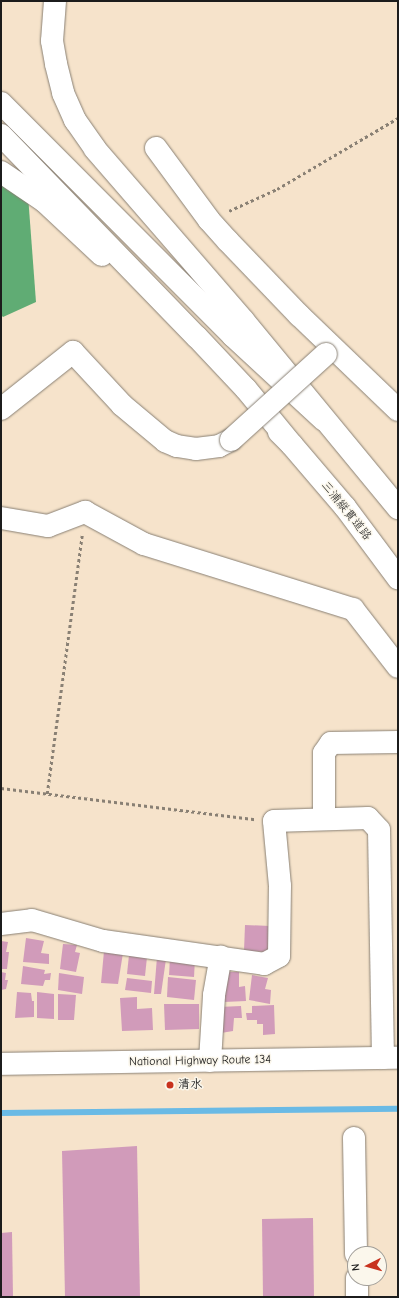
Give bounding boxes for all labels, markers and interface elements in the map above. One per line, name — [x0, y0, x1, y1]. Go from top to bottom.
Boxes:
street label: 三浦縦貫道路 — [318, 478, 374, 544]
street label: National Highway Route 134 — [129, 1053, 271, 1069]
place label: 清水 — [178, 1078, 202, 1092]
marker: 清水 — [165, 1080, 175, 1090]
north arrow — [347, 1246, 387, 1286]
text: N — [349, 1263, 362, 1271]

